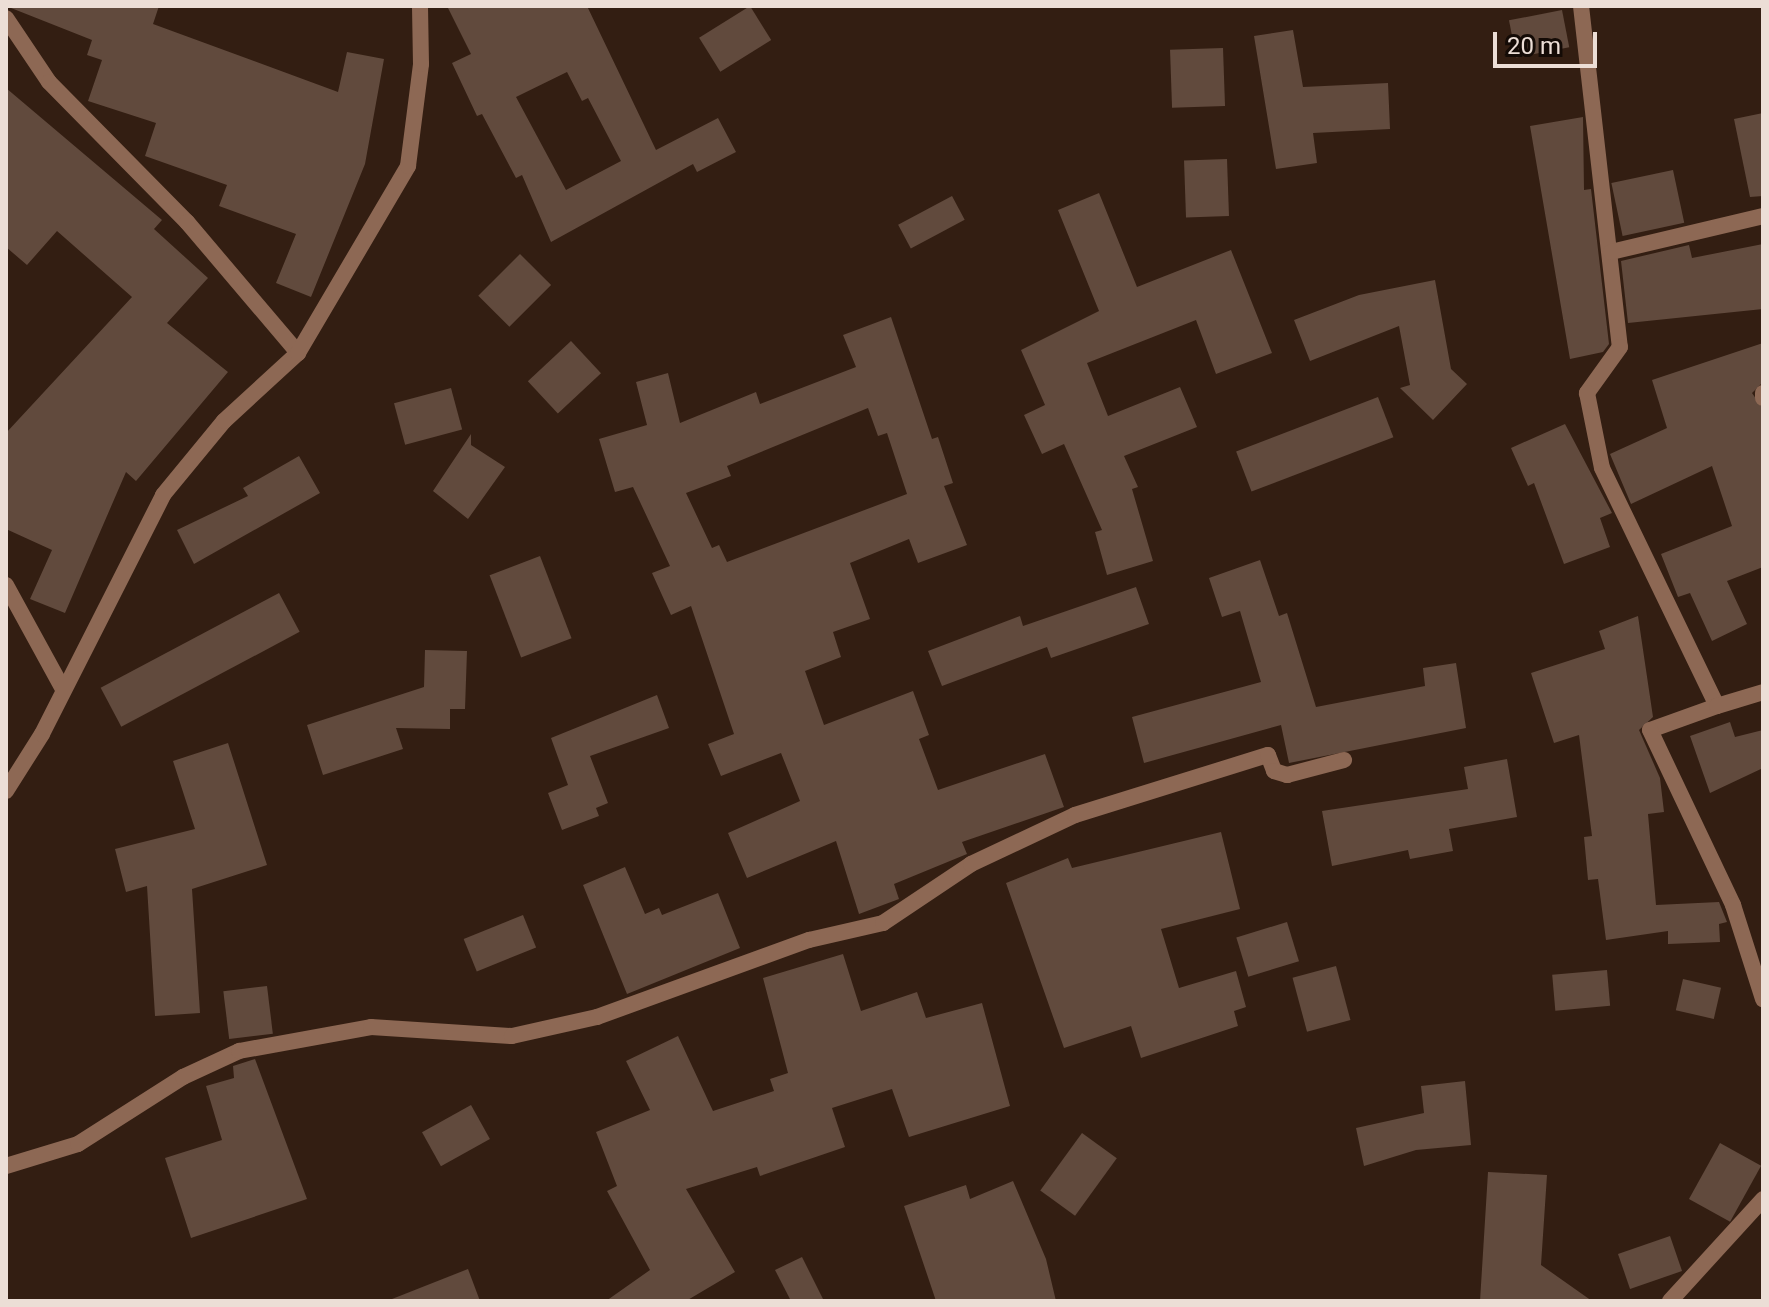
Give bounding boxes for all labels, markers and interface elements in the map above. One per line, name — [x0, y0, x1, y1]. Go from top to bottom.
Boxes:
scale bar — [1497, 16, 1601, 66]
text: 20 m — [1507, 32, 1561, 60]

